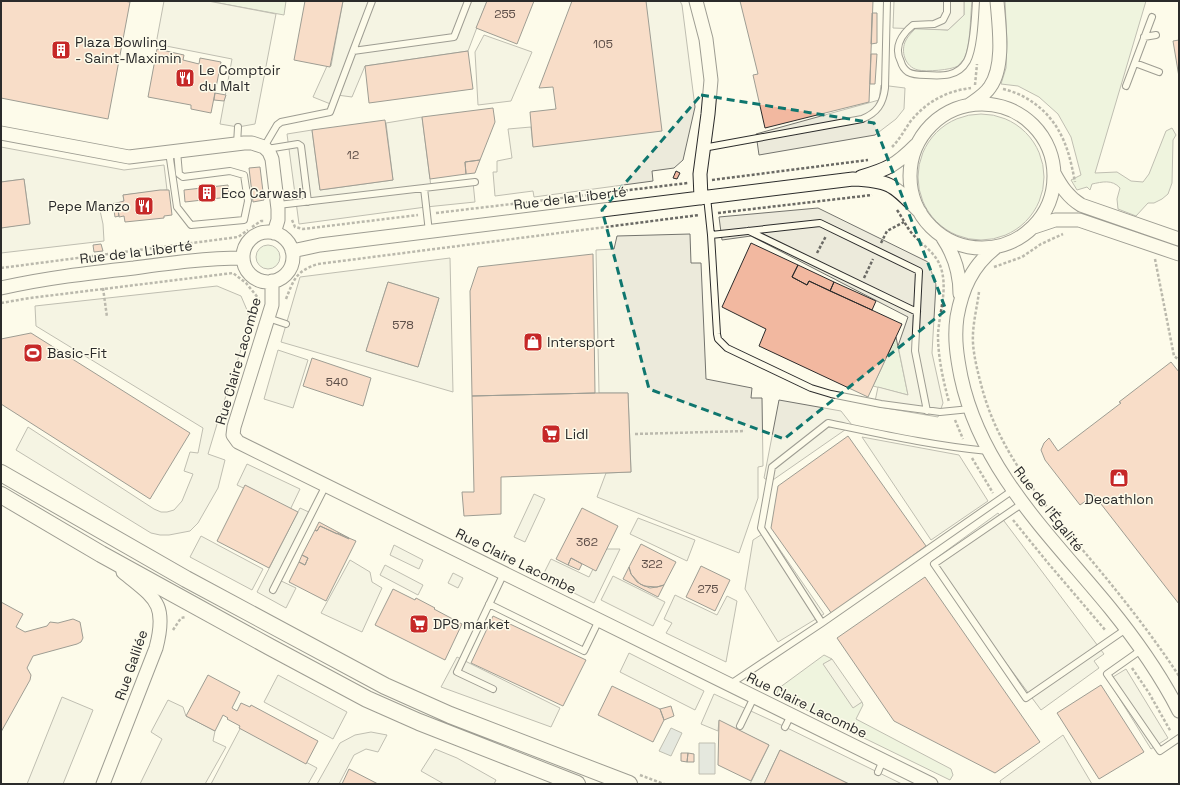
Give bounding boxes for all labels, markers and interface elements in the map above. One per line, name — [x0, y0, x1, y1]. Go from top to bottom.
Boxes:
house number: 255 — [494, 6, 516, 22]
place label: Plaza Bowling - Saint-Maximin — [75, 33, 182, 67]
house number: 105 — [593, 36, 613, 52]
building icon: Plaza Bowling - Saint-Maximin — [50, 39, 72, 61]
place label: Le Comptoir du Malt — [199, 61, 280, 95]
restaurant icon: Le Comptoir du Malt — [174, 67, 196, 89]
house number: 12 — [347, 147, 359, 163]
building icon: Eco Carwash — [196, 182, 218, 204]
street label: Rue de la Liberté — [513, 182, 627, 214]
place label: Eco Carwash — [221, 184, 307, 202]
restaurant icon: Pepe Manzo — [133, 195, 155, 217]
place label: Pepe Manzo — [48, 197, 130, 215]
street label: Rue de la Liberté — [79, 236, 193, 268]
street label: Rue Claire Lacombe — [211, 295, 265, 427]
house number: 578 — [392, 317, 414, 333]
shop icon: Intersport — [522, 331, 544, 353]
place label: Intersport — [547, 333, 615, 351]
sports icon: Basic-Fit — [22, 342, 44, 364]
place label: Basic-Fit — [47, 344, 107, 362]
house number: 540 — [326, 374, 348, 390]
supermarket icon: Lidl — [540, 423, 562, 445]
place label: Lidl — [565, 425, 589, 443]
street label: Rue de l'Égalité — [1010, 463, 1088, 555]
shop icon: Decathlon — [1108, 467, 1130, 489]
place label: Decathlon — [1084, 490, 1154, 508]
street label: Rue Claire Lacombe — [453, 524, 579, 598]
house number: 362 — [576, 534, 598, 550]
house number: 322 — [641, 556, 663, 572]
house number: 275 — [697, 581, 719, 597]
supermarket icon: DPS market — [408, 613, 430, 635]
place label: DPS market — [433, 615, 510, 633]
street label: Rue Galilée — [111, 627, 151, 703]
street label: Rue Claire Lacombe — [744, 668, 870, 742]

